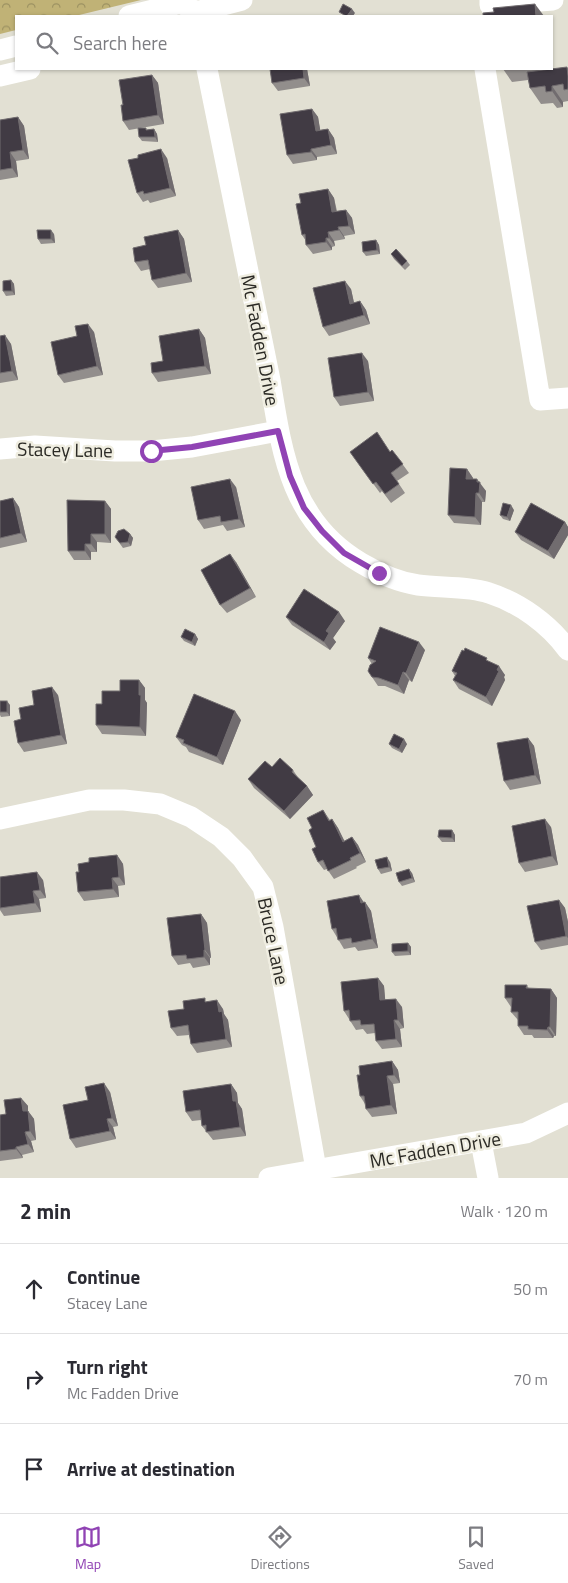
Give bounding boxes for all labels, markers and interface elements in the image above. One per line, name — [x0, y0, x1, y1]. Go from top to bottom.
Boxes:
search box — [15, 15, 553, 70]
text: Search here — [73, 28, 167, 57]
icon: search — [33, 29, 61, 57]
street label: Mc Fadden Drive — [234, 272, 288, 408]
street label: Stacey Lane — [17, 434, 113, 464]
route start — [140, 440, 163, 463]
route end — [368, 562, 391, 585]
street label: Bruce Lane — [251, 895, 297, 987]
street label: Mc Fadden Drive — [367, 1123, 503, 1175]
text: 2 min — [20, 1195, 71, 1227]
text: Walk · 120 m — [460, 1199, 548, 1223]
text: Continue — [67, 1262, 140, 1291]
icon: ahead — [20, 1275, 48, 1303]
text: 50 m — [513, 1277, 548, 1301]
text: Stacey Lane — [67, 1291, 148, 1315]
text: Turn right — [67, 1352, 148, 1381]
icon: right — [20, 1365, 48, 1393]
text: 70 m — [513, 1367, 548, 1391]
text: Mc Fadden Drive — [67, 1381, 179, 1405]
text: Arrive at destination — [67, 1454, 235, 1483]
icon: arrive — [20, 1455, 48, 1483]
tab: Map — [74, 1523, 102, 1574]
tab: Directions — [250, 1523, 310, 1574]
tab: Saved — [458, 1523, 494, 1574]

